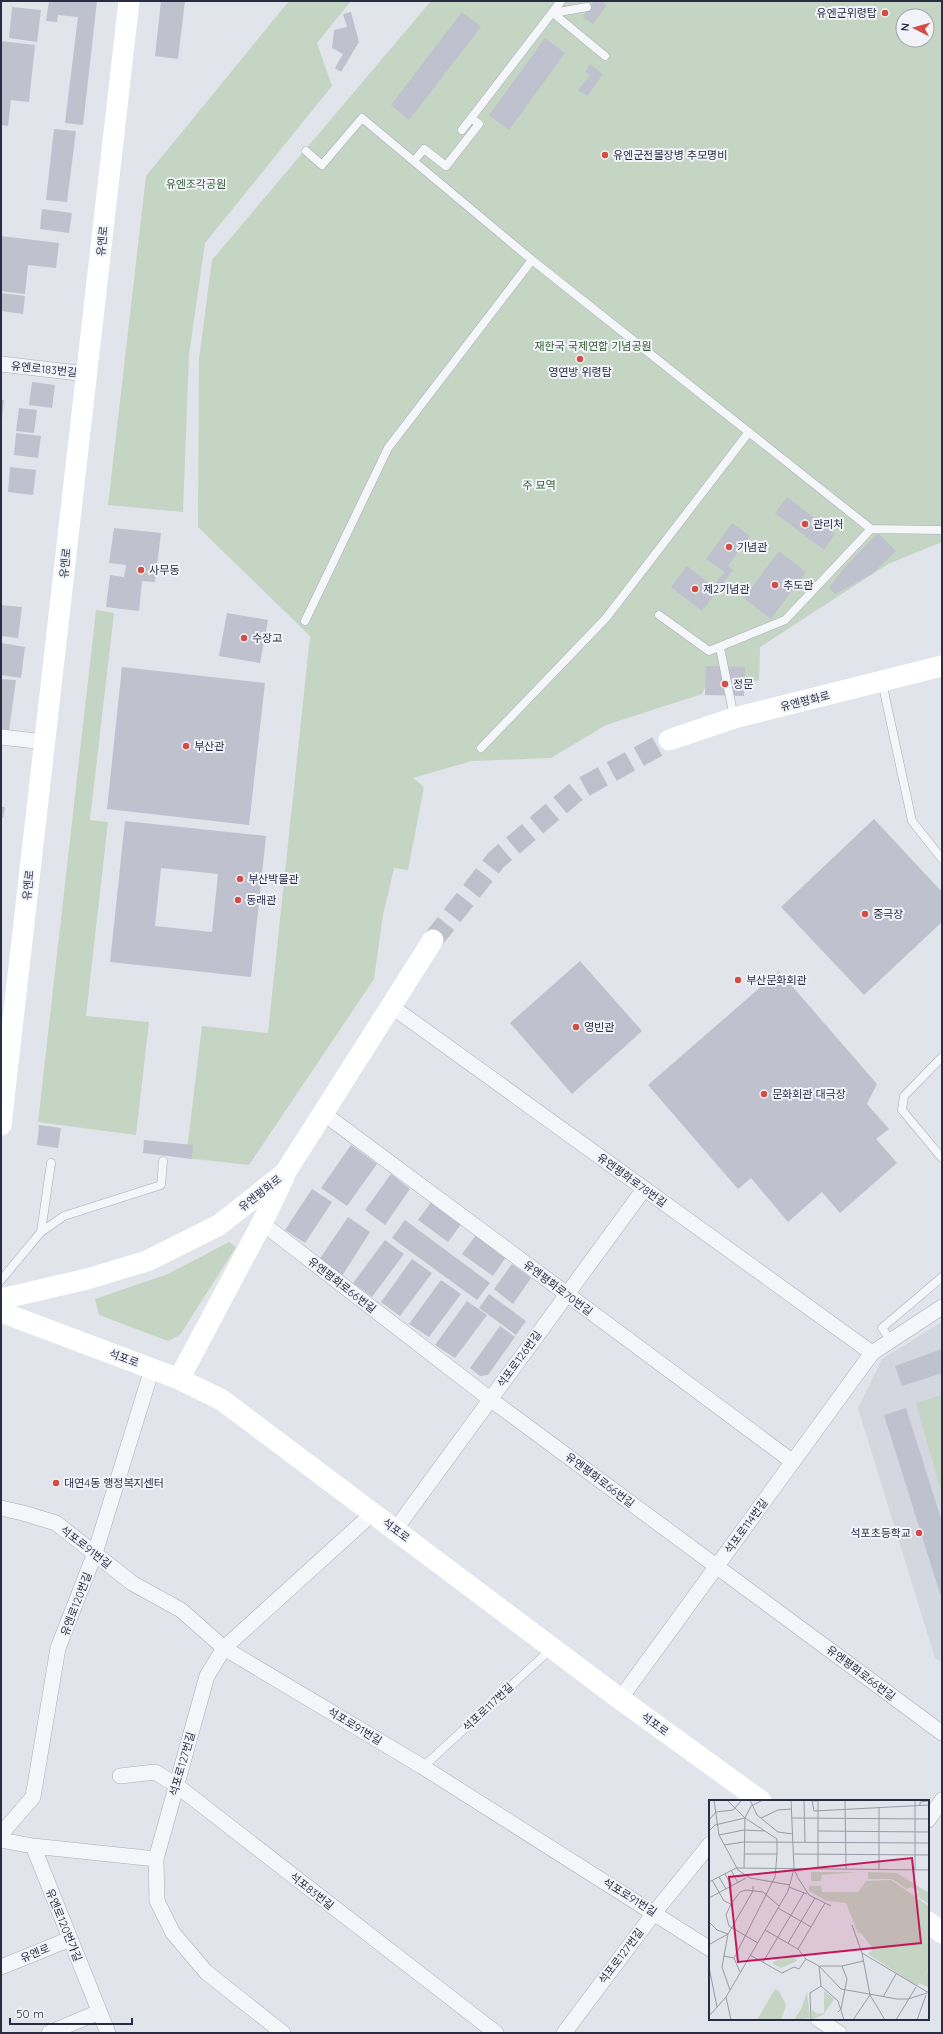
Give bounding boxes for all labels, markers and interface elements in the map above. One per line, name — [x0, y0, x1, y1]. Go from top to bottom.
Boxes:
place label: 유엔군위령탑 — [816, 6, 877, 20]
marker: 유엔군위령탑 — [880, 8, 890, 18]
north arrow — [895, 8, 935, 48]
text: N — [898, 22, 912, 32]
place label: 유엔군전몰장병 추모명비 — [613, 148, 727, 162]
marker: 유엔군전몰장병 추모명비 — [600, 150, 610, 160]
park label: 유엔조각공원 — [166, 177, 226, 191]
street label: 유엔로 — [93, 225, 111, 257]
park label: 재한국 국제연합 기념공원 — [534, 339, 652, 353]
marker: 영연방 위령탑 — [575, 354, 585, 364]
street label: 유엔로183번길 — [10, 359, 78, 379]
place label: 영연방 위령탑 — [548, 365, 612, 379]
park label: 주 묘역 — [522, 478, 556, 492]
place label: 관리처 — [813, 517, 843, 531]
marker: 관리처 — [800, 519, 810, 529]
place label: 기념관 — [737, 540, 767, 554]
marker: 기념관 — [724, 542, 734, 552]
street label: 유엔로 — [56, 547, 74, 579]
place label: 사무동 — [149, 563, 179, 577]
marker: 사무동 — [136, 565, 146, 575]
place label: 추도관 — [783, 578, 813, 592]
marker: 추도관 — [770, 580, 780, 590]
place label: 제2기념관 — [703, 582, 750, 596]
marker: 제2기념관 — [690, 584, 700, 594]
place label: 수장고 — [252, 631, 282, 645]
marker: 수장고 — [239, 633, 249, 643]
place label: 정문 — [733, 677, 753, 691]
marker: 정문 — [720, 679, 730, 689]
street label: 유엔평화로 — [779, 688, 831, 714]
place label: 부산관 — [194, 739, 224, 753]
marker: 부산관 — [181, 741, 191, 751]
street label: 유엔로 — [19, 869, 37, 901]
place label: 부산박물관 — [248, 872, 299, 886]
marker: 부산박물관 — [235, 874, 245, 884]
place label: 동래관 — [246, 893, 276, 907]
marker: 동래관 — [233, 895, 243, 905]
place label: 중극장 — [873, 907, 903, 921]
marker: 중극장 — [860, 909, 870, 919]
place label: 부산문화회관 — [746, 973, 807, 987]
marker: 부산문화회관 — [733, 975, 743, 985]
place label: 영빈관 — [584, 1020, 614, 1034]
marker: 영빈관 — [571, 1022, 581, 1032]
place label: 문화회관 대극장 — [772, 1087, 846, 1101]
marker: 문화회관 대극장 — [759, 1089, 769, 1099]
street label: 유엔평화로78번길 — [595, 1150, 669, 1210]
street label: 유엔평화로 — [236, 1172, 284, 1214]
street label: 유엔평화로66번길 — [305, 1254, 379, 1316]
street label: 유엔평화로70번길 — [521, 1257, 595, 1319]
street label: 석포로126번길 — [494, 1328, 544, 1390]
street label: 석포로 — [107, 1346, 141, 1370]
street label: 유엔평화로66번길 — [563, 1450, 637, 1510]
place label: 대연4동 행정복지센터 — [64, 1476, 164, 1490]
marker: 대연4동 행정복지센터 — [51, 1478, 61, 1488]
street label: 석포로114번길 — [721, 1496, 771, 1556]
street label: 석포로 — [380, 1515, 412, 1545]
street label: 석포로91번길 — [58, 1523, 114, 1571]
place label: 석포초등학교 — [850, 1526, 911, 1540]
marker: 석포초등학교 — [914, 1528, 924, 1538]
street label: 유엔로120번길 — [57, 1570, 95, 1638]
street label: 유엔평화로66번길 — [824, 1643, 898, 1703]
street label: 석포로117번길 — [460, 1680, 516, 1734]
street label: 석포로91번길 — [325, 1704, 385, 1748]
street label: 석포로 — [639, 1709, 671, 1739]
street label: 석포로127번길 — [166, 1730, 198, 1798]
inset map — [709, 1800, 929, 2020]
street label: 석포83번길 — [287, 1869, 337, 1913]
street label: 석포로91번길 — [600, 1875, 660, 1919]
street label: 유엔로120번가길 — [43, 1886, 85, 1964]
street label: 석포로127번길 — [595, 1925, 647, 1987]
street label: 유엔로 — [18, 1941, 52, 1965]
scale bar — [10, 2000, 132, 2026]
text: 50 m — [16, 2006, 44, 2021]

